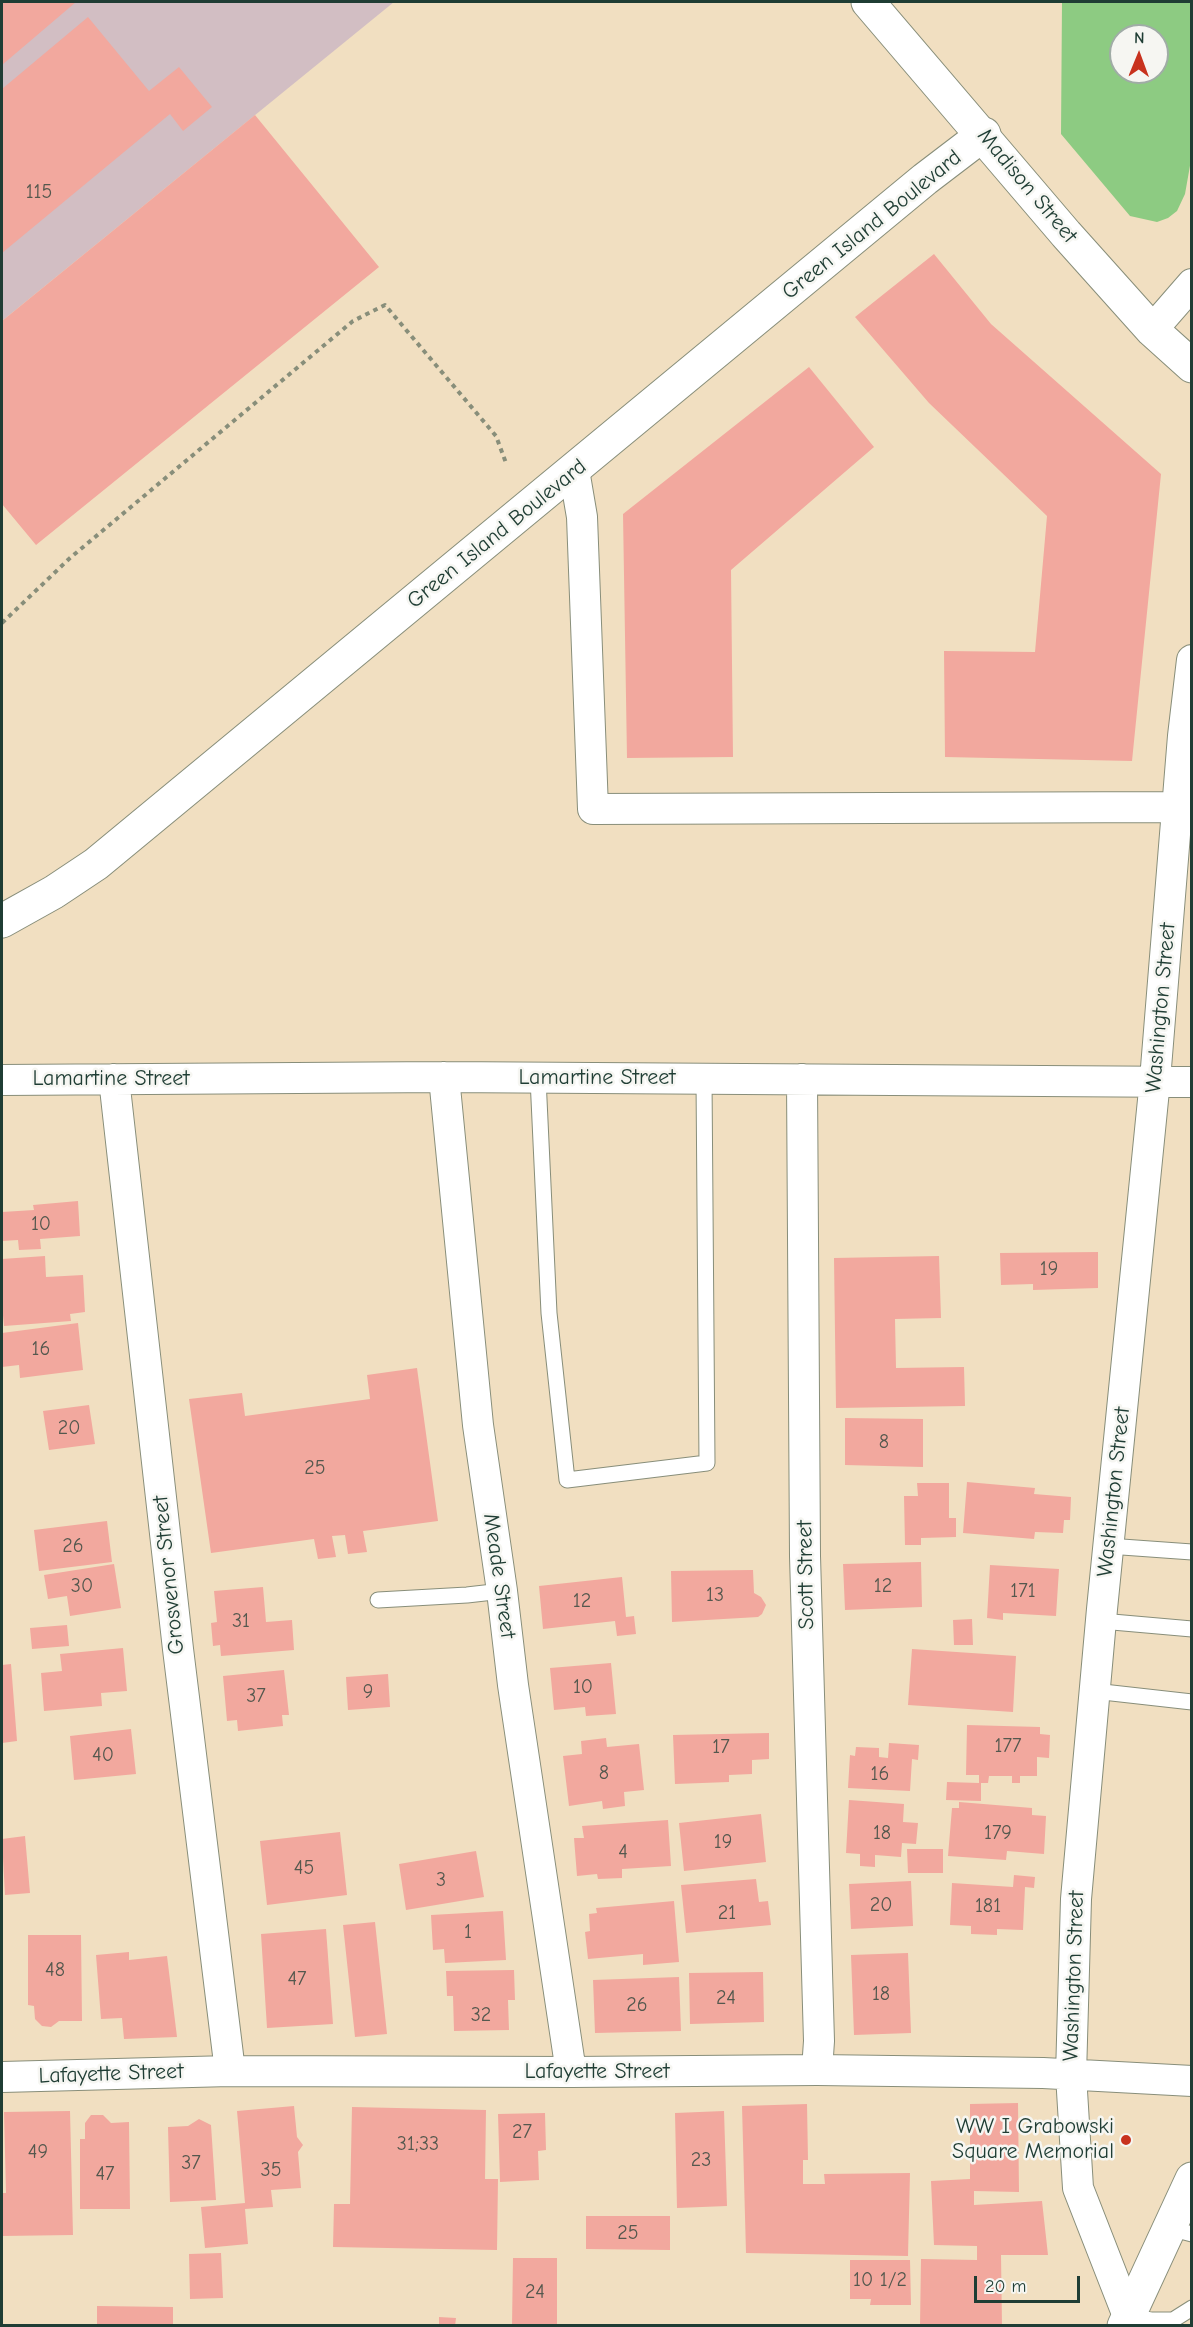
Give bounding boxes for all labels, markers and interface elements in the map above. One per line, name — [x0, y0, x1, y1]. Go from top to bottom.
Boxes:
north arrow — [1109, 24, 1169, 84]
text: N — [1134, 29, 1145, 47]
street label: Madison Street — [971, 123, 1083, 249]
street label: Green Island Boulevard — [777, 145, 967, 305]
house number: 115 — [26, 180, 52, 204]
street label: Green Island Boulevard — [402, 454, 592, 614]
street label: Washington Street — [1140, 922, 1182, 1094]
street label: Lamartine Street — [518, 1065, 676, 1091]
street label: Lamartine Street — [32, 1066, 190, 1092]
house number: 10 — [31, 1212, 51, 1236]
house number: 19 — [1040, 1257, 1058, 1281]
house number: 16 — [32, 1337, 50, 1361]
street label: Washington Street — [1092, 1406, 1136, 1578]
house number: 20 — [58, 1416, 80, 1440]
house number: 8 — [879, 1430, 889, 1454]
house number: 25 — [304, 1456, 326, 1480]
street label: Grosvenor Street — [148, 1494, 190, 1656]
street label: Meade Street — [477, 1512, 521, 1640]
street label: Scott Street — [792, 1520, 820, 1630]
house number: 26 — [62, 1534, 84, 1558]
house number: 30 — [71, 1574, 93, 1598]
house number: 12 — [874, 1574, 892, 1598]
house number: 171 — [1010, 1579, 1036, 1603]
house number: 13 — [706, 1583, 724, 1607]
house number: 12 — [573, 1589, 591, 1613]
house number: 31 — [232, 1609, 250, 1633]
house number: 10 — [573, 1675, 593, 1699]
house number: 9 — [363, 1680, 373, 1704]
house number: 37 — [246, 1684, 266, 1708]
house number: 177 — [995, 1734, 1021, 1758]
house number: 17 — [712, 1735, 730, 1759]
house number: 40 — [92, 1743, 114, 1767]
house number: 8 — [599, 1761, 609, 1785]
house number: 16 — [871, 1762, 889, 1786]
house number: 18 — [873, 1821, 891, 1845]
house number: 179 — [984, 1821, 1012, 1845]
house number: 19 — [714, 1830, 732, 1854]
house number: 4 — [618, 1840, 628, 1864]
house number: 45 — [294, 1856, 314, 1880]
house number: 3 — [436, 1868, 446, 1892]
street label: Washington Street — [1058, 1890, 1090, 2062]
house number: 20 — [870, 1893, 892, 1917]
house number: 181 — [975, 1894, 1001, 1918]
house number: 21 — [718, 1901, 736, 1925]
house number: 1 — [464, 1920, 472, 1944]
house number: 48 — [45, 1958, 65, 1982]
house number: 47 — [287, 1967, 307, 1991]
house number: 18 — [872, 1982, 890, 2006]
house number: 24 — [716, 1986, 736, 2010]
house number: 26 — [626, 1993, 648, 2017]
house number: 32 — [471, 2003, 491, 2027]
street label: Lafayette Street — [38, 2058, 184, 2090]
street label: Lafayette Street — [524, 2059, 670, 2085]
place label: WW I Grabowski Square Memorial — [952, 2114, 1114, 2166]
house number: 27 — [512, 2120, 532, 2144]
house number: 31;33 — [397, 2132, 439, 2156]
marker: WW I Grabowski Square Memorial — [1119, 2133, 1133, 2147]
house number: 49 — [28, 2140, 48, 2164]
house number: 23 — [691, 2148, 711, 2172]
house number: 37 — [181, 2151, 201, 2175]
house number: 35 — [261, 2158, 281, 2182]
house number: 47 — [95, 2162, 115, 2186]
house number: 25 — [617, 2221, 639, 2245]
scale bar — [977, 2264, 1084, 2302]
house number: 10 1/2 — [853, 2268, 907, 2292]
text: 20 m — [985, 2276, 1026, 2297]
house number: 24 — [525, 2280, 545, 2304]

